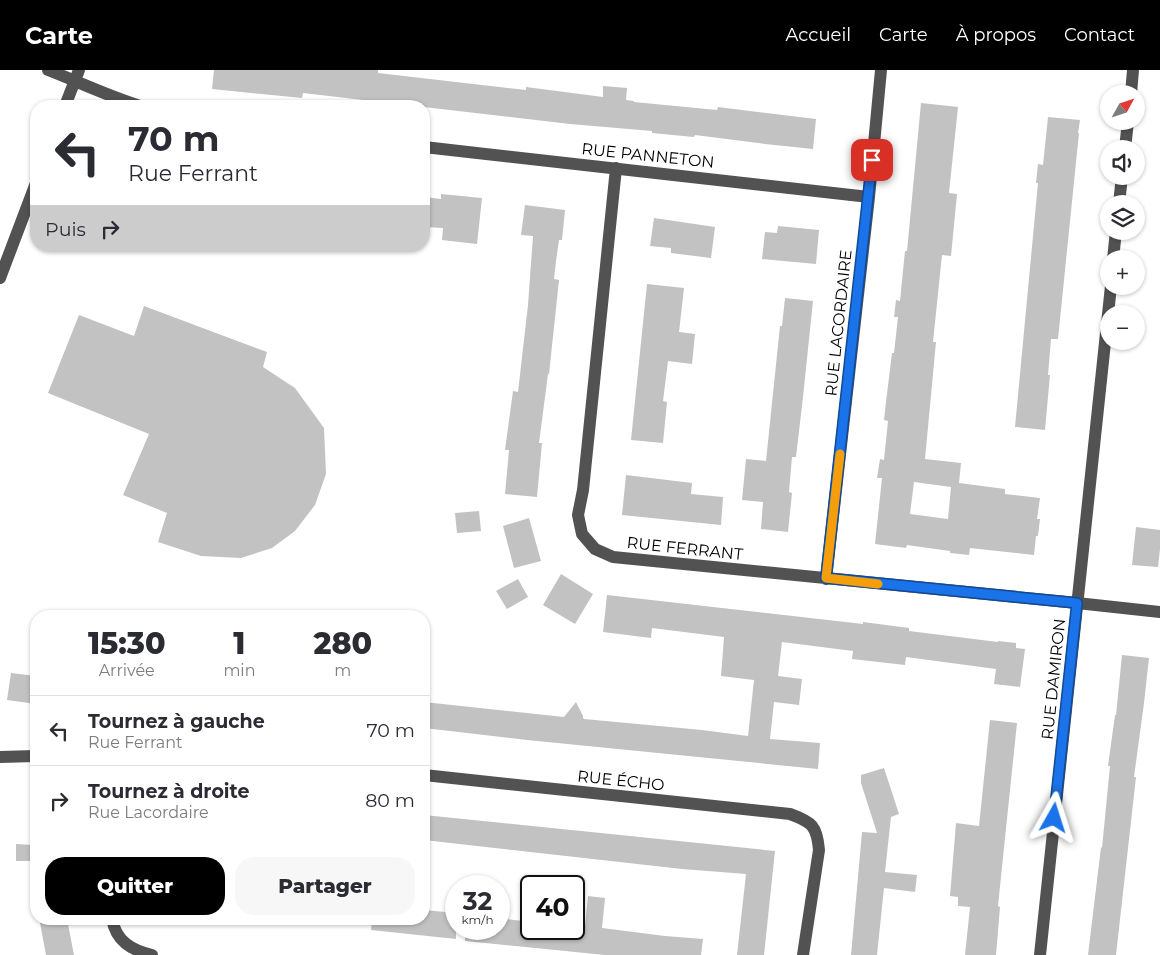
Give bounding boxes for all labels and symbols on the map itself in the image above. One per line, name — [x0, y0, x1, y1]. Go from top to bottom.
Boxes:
north arrow — [1100, 85, 1145, 130]
street label: RUE PANNETON — [581, 139, 715, 172]
pin — [851, 139, 893, 181]
street label: RUE LACORDAIRE — [821, 249, 856, 397]
street label: RUE FERRANT — [626, 533, 745, 564]
street label: RUE DAMIRON — [1038, 618, 1069, 741]
street label: RUE ÉCHO — [576, 766, 665, 795]
position arrow — [1027, 791, 1079, 843]
speed limit sign: 40 — [520, 875, 585, 940]

